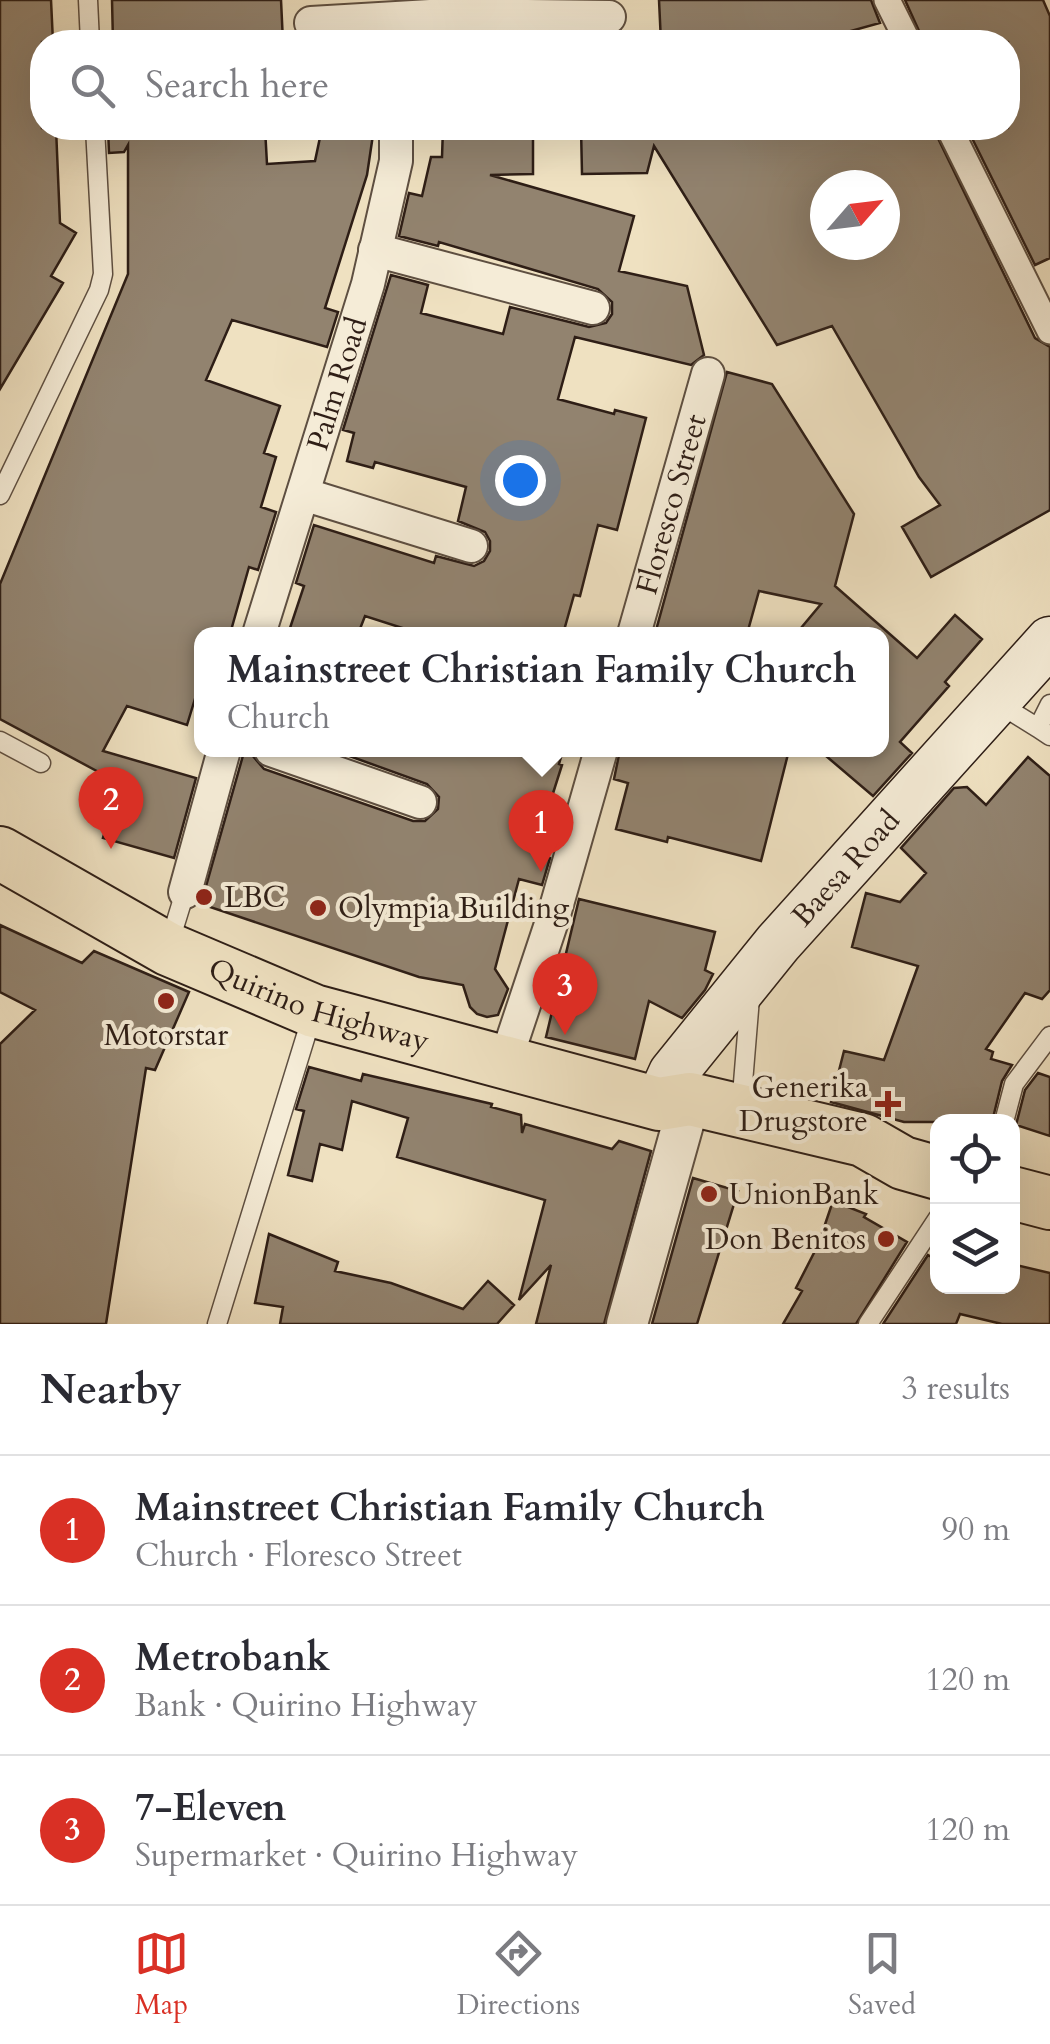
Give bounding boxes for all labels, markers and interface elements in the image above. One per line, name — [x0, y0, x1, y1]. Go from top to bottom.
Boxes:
search box — [30, 30, 1020, 140]
icon: search — [65, 58, 120, 113]
text: Search here — [145, 59, 329, 111]
north arrow — [810, 170, 900, 260]
street label: Palm Road — [297, 312, 377, 456]
street label: Floresco Street — [626, 409, 716, 599]
your location — [495, 455, 546, 506]
popup — [194, 627, 889, 757]
text: Mainstreet Christian Family Church — [227, 644, 856, 696]
text: Church — [227, 696, 330, 740]
pin: 2 — [78, 766, 144, 849]
pin: 1 — [508, 790, 574, 872]
street label: Baesa Road — [782, 801, 909, 935]
place label: LBC — [224, 877, 285, 918]
marker: LBC — [193, 886, 215, 908]
place label: Olympia Building — [338, 888, 570, 929]
marker: Olympia Building — [307, 897, 329, 919]
street label: Quirino Highway — [202, 948, 434, 1062]
pin: 3 — [532, 952, 598, 1035]
marker: Motorstar — [155, 990, 177, 1012]
place label: Motorstar — [104, 1015, 228, 1056]
place label: Generika Drugstore — [739, 1067, 868, 1142]
marker: Generika Drugstore — [877, 1093, 899, 1115]
map controls — [930, 1114, 1020, 1294]
button: locate — [930, 1114, 1020, 1204]
place label: UnionBank — [729, 1174, 879, 1215]
marker: UnionBank — [698, 1183, 720, 1205]
button: layers — [930, 1204, 1020, 1294]
place label: Don Benitos — [705, 1219, 866, 1260]
marker: Don Benitos — [875, 1228, 897, 1250]
text: Nearby — [40, 1361, 182, 1418]
text: 3 results — [902, 1367, 1010, 1411]
text: Mainstreet Christian Family Church — [135, 1482, 765, 1534]
text: 1 — [64, 1508, 81, 1552]
text: 90 m — [942, 1508, 1010, 1552]
text: Church · Floresco Street — [135, 1534, 462, 1578]
text: Metrobank — [135, 1632, 330, 1684]
text: 2 — [64, 1658, 81, 1702]
text: 120 m — [925, 1658, 1010, 1702]
text: Bank · Quirino Highway — [135, 1684, 478, 1728]
text: 7-Eleven — [135, 1782, 286, 1834]
text: 3 — [64, 1808, 81, 1852]
text: 120 m — [925, 1808, 1010, 1852]
text: Supermarket · Quirino Highway — [135, 1834, 578, 1878]
tab: Map — [134, 1926, 189, 2024]
tab: Directions — [457, 1926, 580, 2024]
tab: Saved — [848, 1926, 916, 2024]

